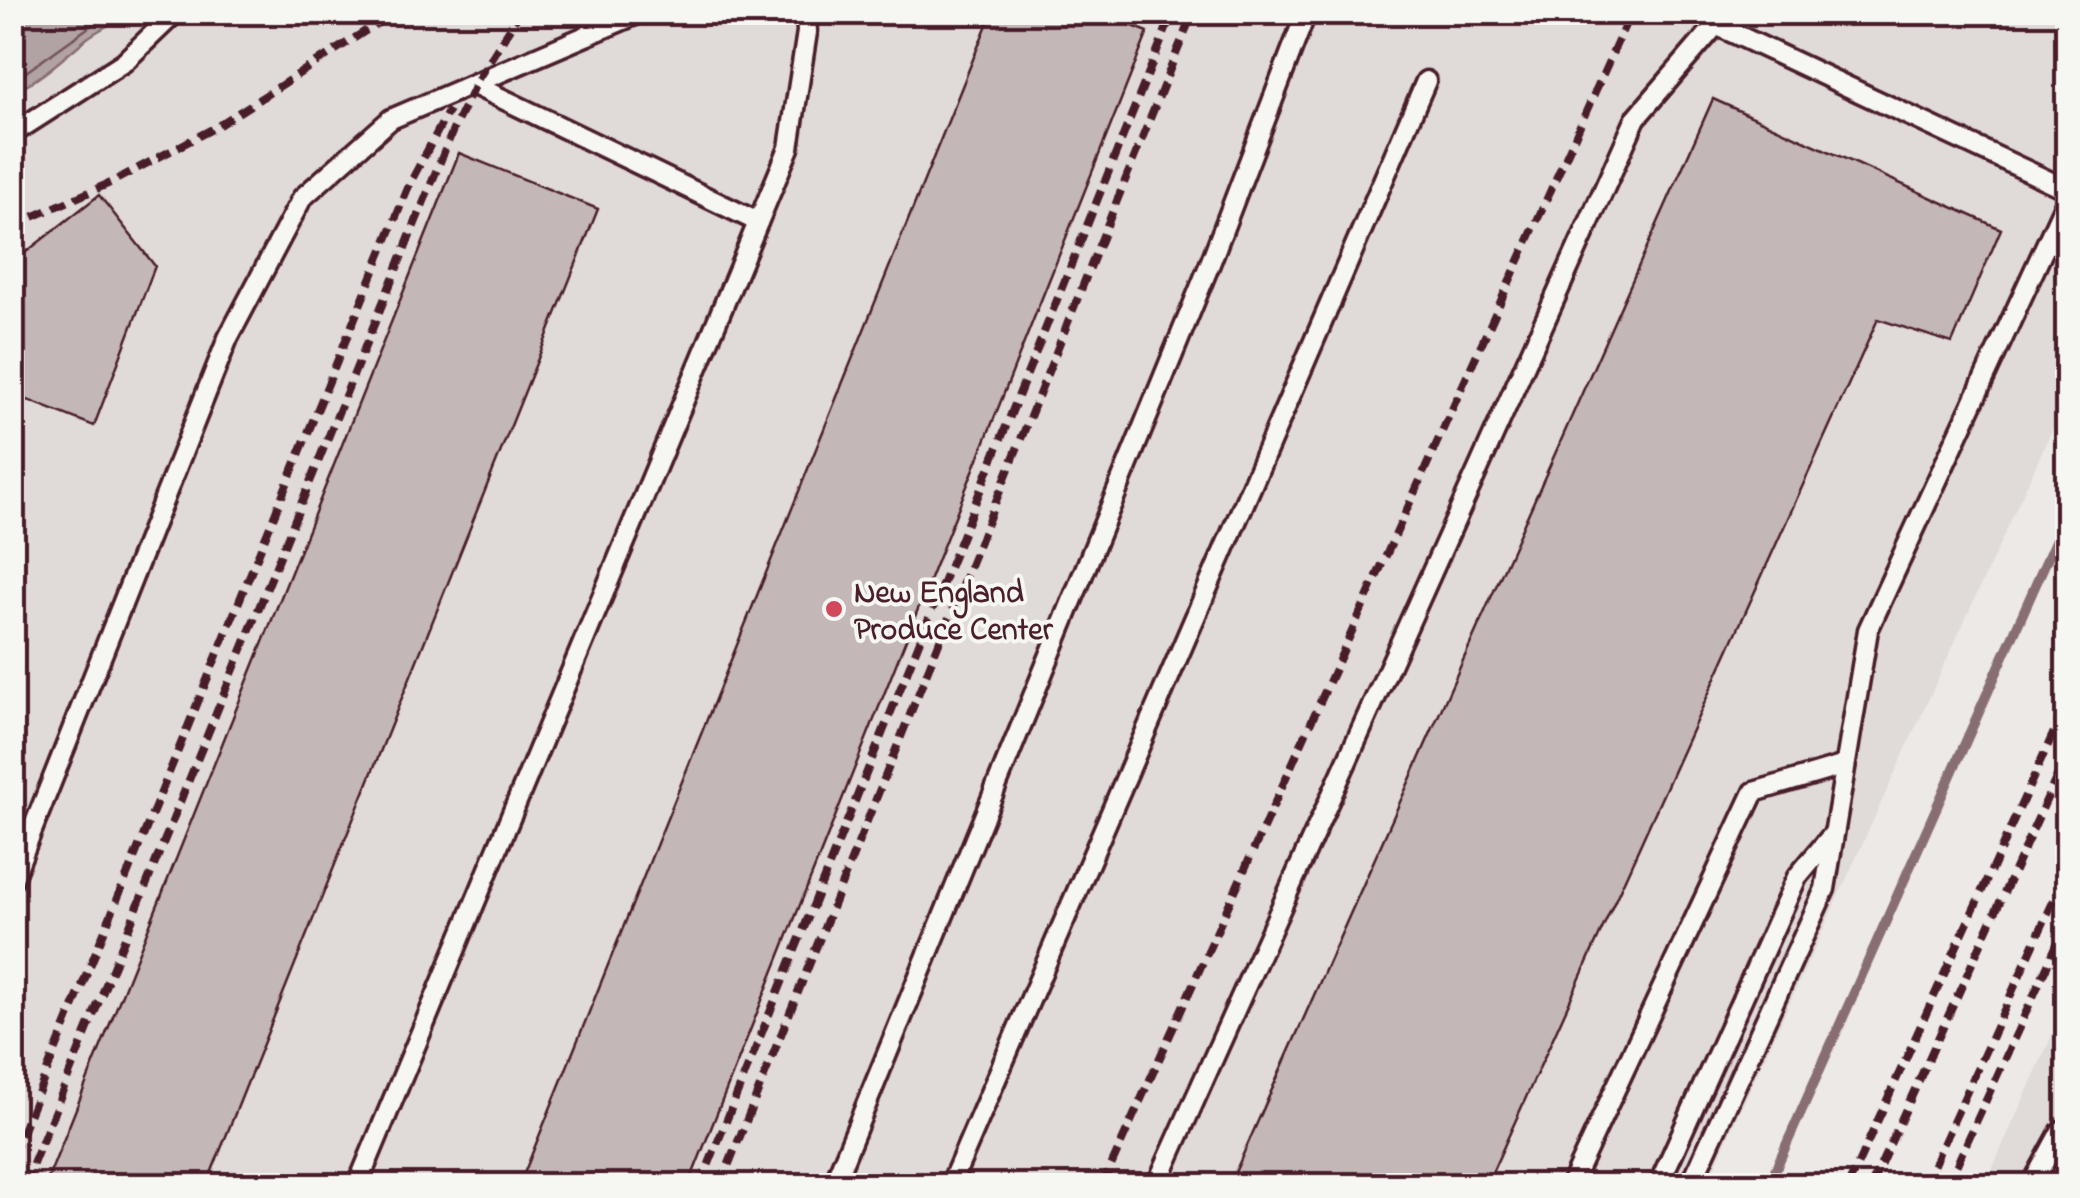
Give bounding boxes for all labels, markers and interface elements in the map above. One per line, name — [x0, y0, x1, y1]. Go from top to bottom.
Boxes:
place label: New England Produce Center — [854, 571, 1054, 655]
marker: New England Produce Center — [823, 598, 845, 620]

